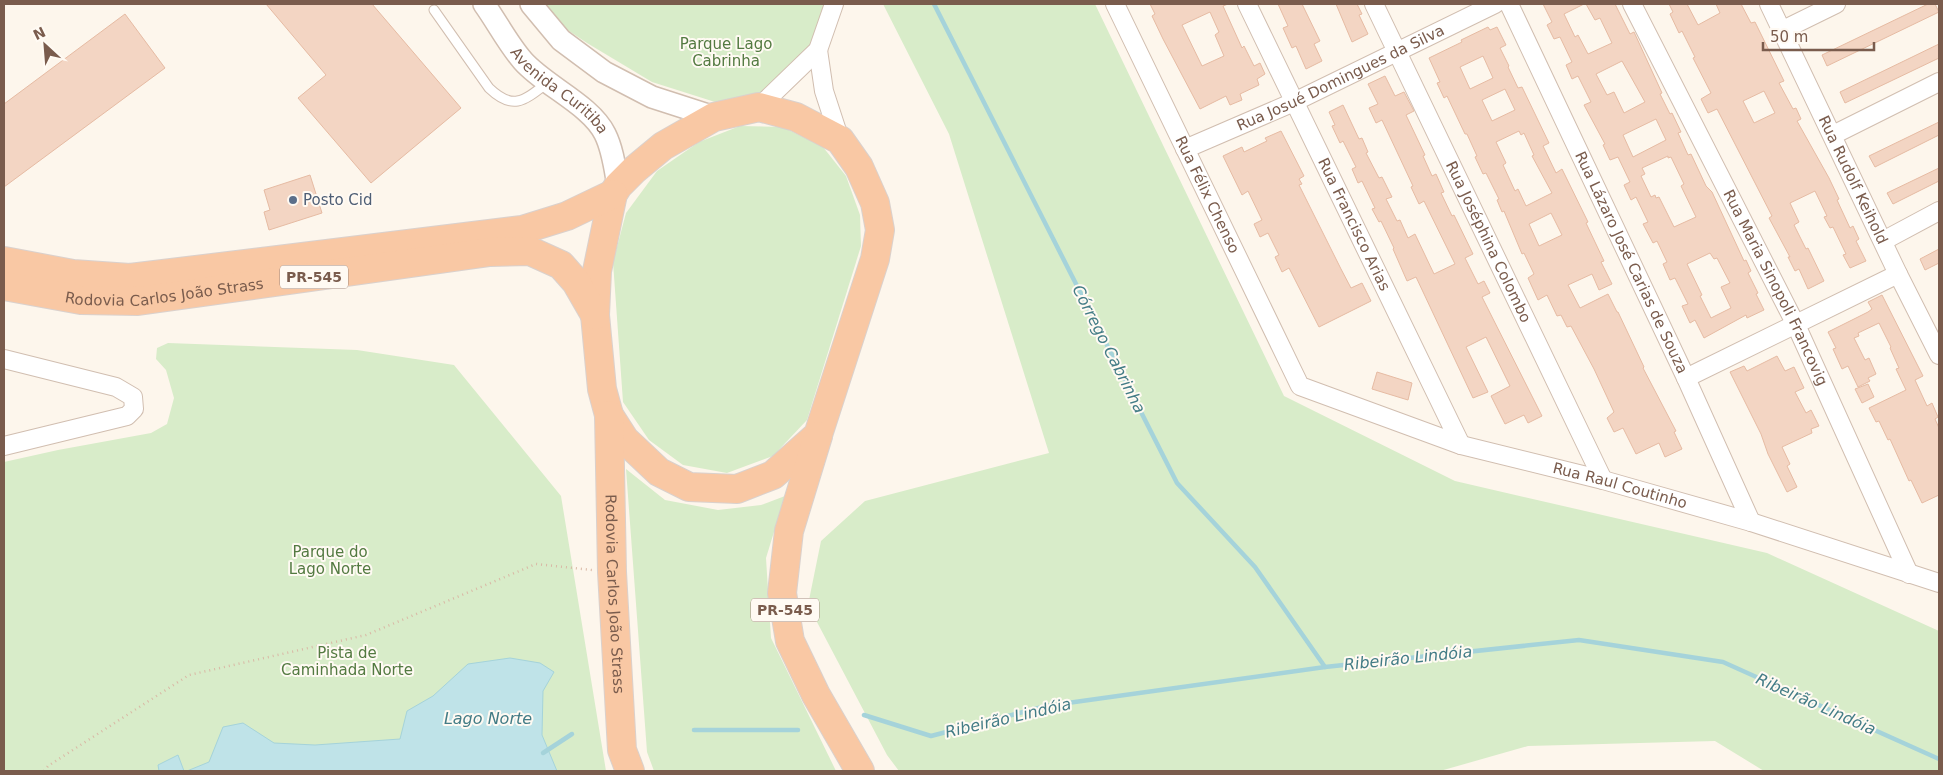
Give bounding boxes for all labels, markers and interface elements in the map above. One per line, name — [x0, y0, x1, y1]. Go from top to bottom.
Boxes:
north arrow — [20, 20, 70, 70]
scale bar — [1763, 20, 1874, 52]
street label: Rua Josué Domingues da Silva — [1234, 21, 1447, 135]
text: N — [31, 24, 48, 43]
text: 50 m — [1770, 28, 1808, 46]
park label: Parque Lago Cabrinha — [680, 35, 772, 70]
street label: Avenida Curitiba — [506, 44, 612, 137]
street label: Rua Rudolf Keihold — [1815, 113, 1891, 247]
street label: Rua Félix Chenso — [1171, 133, 1243, 256]
street label: Rua Lázaro José Carias de Souza — [1571, 148, 1692, 377]
street label: Rua Francisco Arias — [1314, 155, 1394, 294]
street label: Rua Joséphina Colombo — [1442, 158, 1535, 326]
street label: Rua Maria Sinopoli Francovig — [1719, 187, 1831, 389]
place label: Posto Cid — [303, 191, 373, 209]
marker: Posto Cid — [287, 194, 299, 206]
road number: PR-545 — [280, 266, 348, 288]
street label: Rodovia Carlos João Strass — [63, 275, 265, 310]
water label: Córrego Cabrinha — [1068, 282, 1150, 416]
street label: Rua Raul Coutinho — [1551, 459, 1689, 512]
street label: Rodovia Carlos João Strass — [602, 494, 628, 694]
park label: Parque do Lago Norte — [289, 543, 371, 578]
road number: PR-545 — [751, 598, 819, 622]
water label: Ribeirão Lindóia — [1343, 642, 1473, 674]
park label: Pista de Caminhada Norte — [281, 644, 413, 679]
water label: Ribeirão Lindóia — [1753, 669, 1879, 739]
water label: Ribeirão Lindóia — [943, 694, 1073, 742]
water label: Lago Norte — [444, 709, 532, 728]

